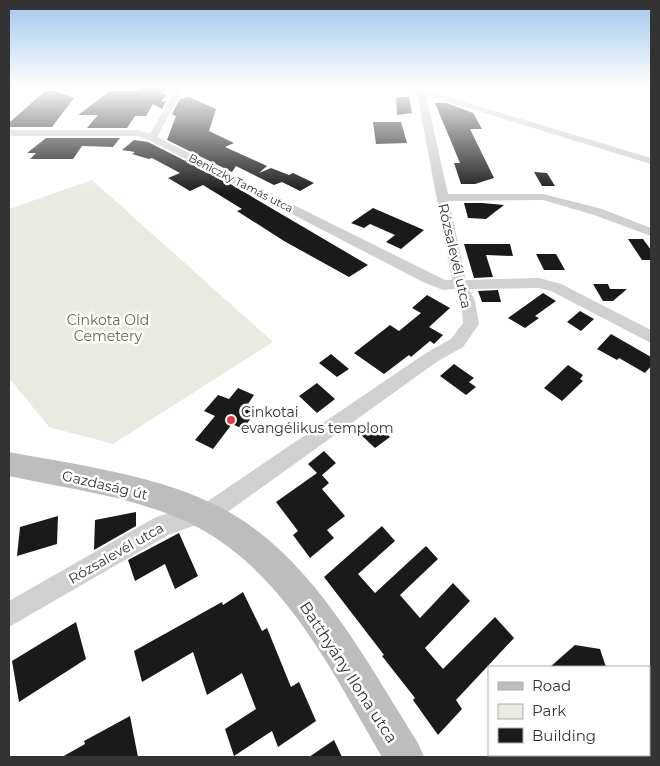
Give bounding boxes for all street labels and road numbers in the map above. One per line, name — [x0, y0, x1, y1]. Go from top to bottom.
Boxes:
street label: Beniczky Tamás utca — [186, 151, 296, 215]
street label: Rózsalevél utca — [434, 202, 476, 310]
street label: Gazdaság út — [60, 466, 150, 504]
street label: Rózsalevél utca — [65, 518, 167, 588]
street label: Batthyány Ilona utca — [296, 598, 401, 747]

